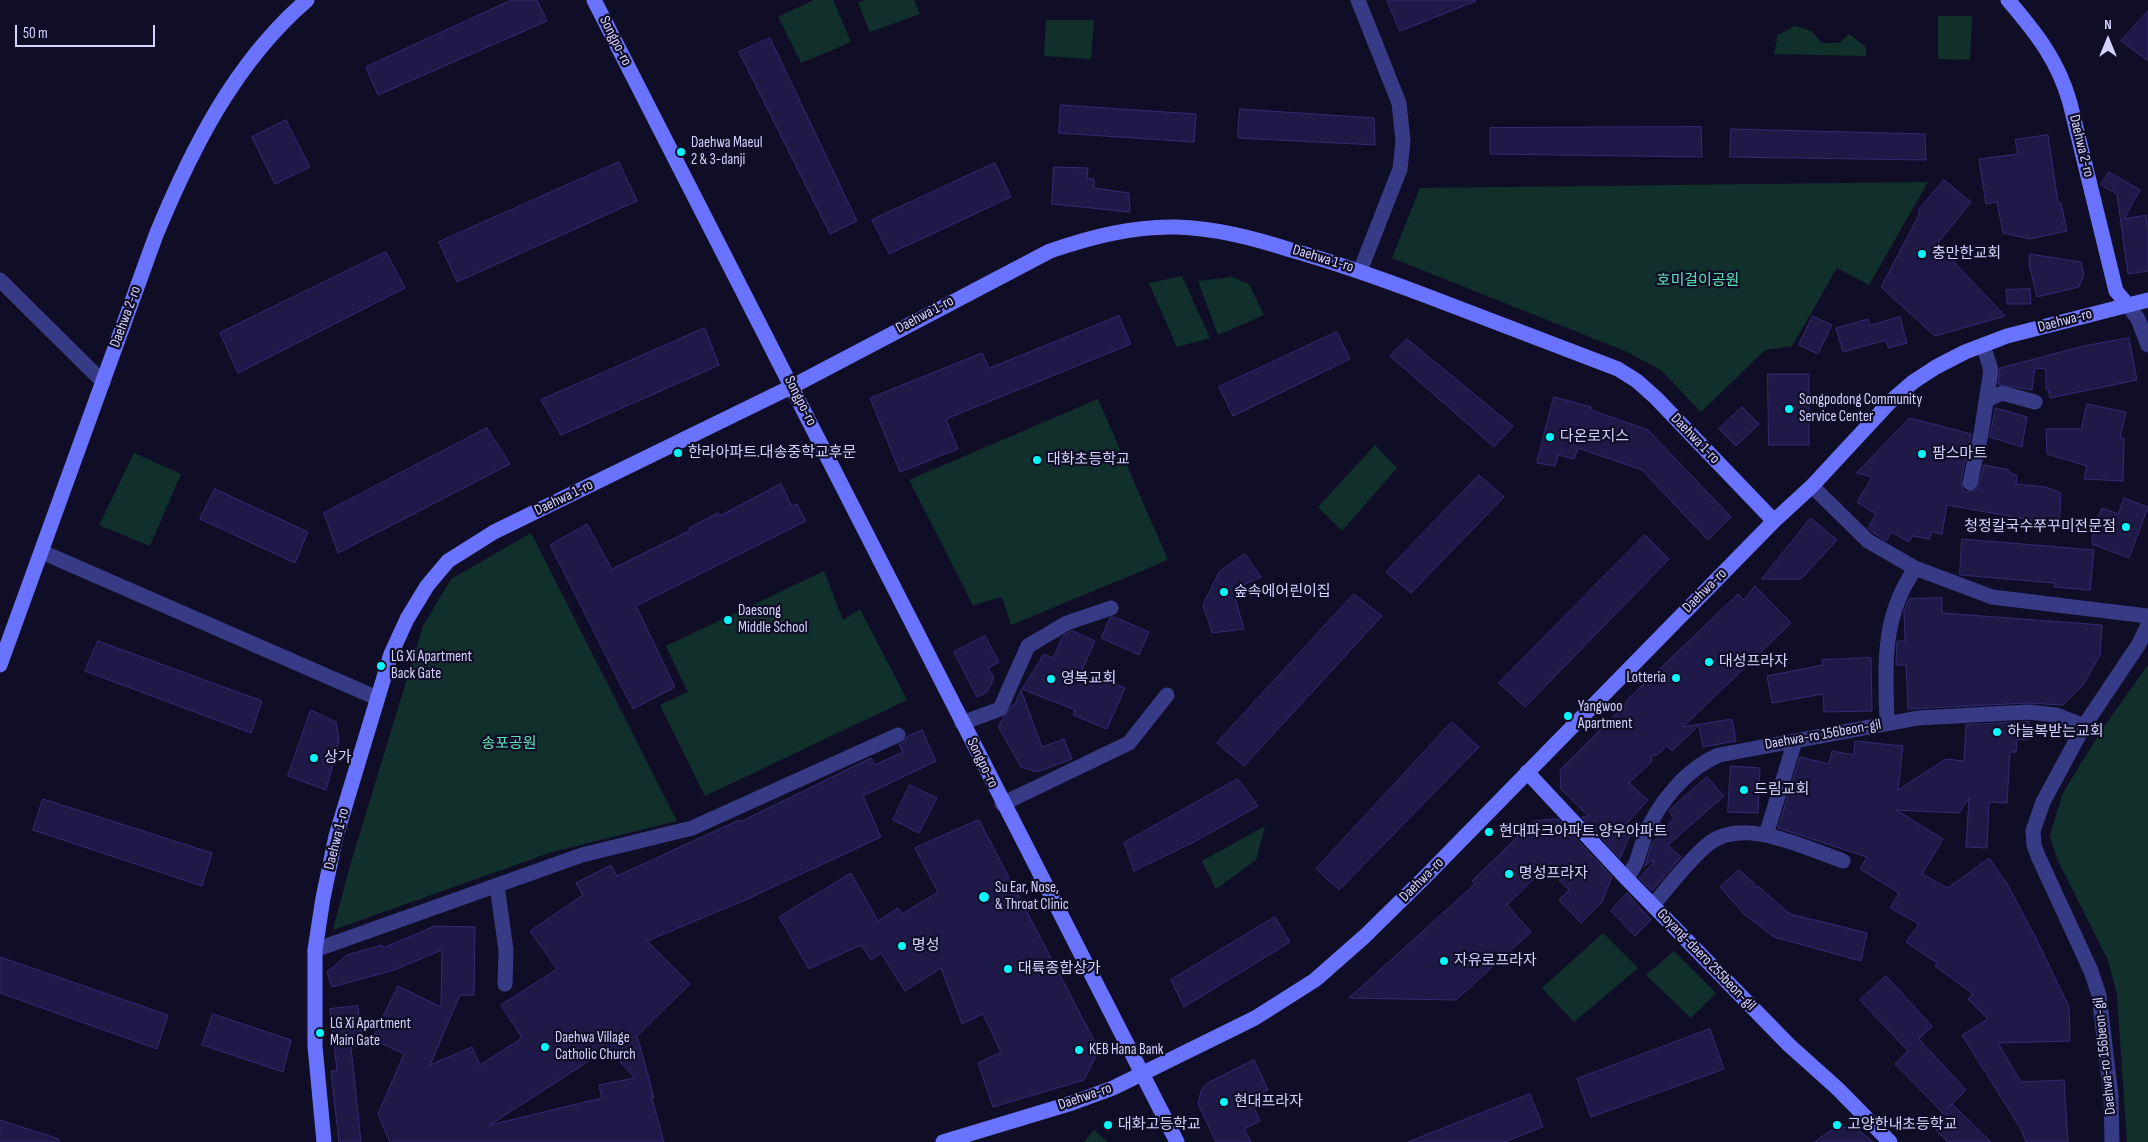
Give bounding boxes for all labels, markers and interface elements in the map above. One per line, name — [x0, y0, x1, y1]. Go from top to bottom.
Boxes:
street label: Songpo-ro — [595, 13, 635, 69]
scale bar — [18, 15, 158, 47]
north arrow — [2083, 15, 2133, 65]
text: N — [2104, 16, 2112, 33]
text: 50 m — [23, 24, 48, 43]
street label: Daehwa 2-ro — [2065, 113, 2097, 179]
place label: Daehwa Maeul 2 & 3-danji — [691, 134, 763, 169]
marker: Daehwa Maeul 2 & 3-danji — [675, 146, 687, 158]
street label: Daehwa 1-ro — [1290, 241, 1356, 277]
place label: 충만한교회 — [1932, 245, 2001, 263]
marker: 충만한교회 — [1916, 248, 1928, 260]
park label: 호미걸이공원 — [1657, 272, 1739, 290]
street label: Daehwa 2-ro — [107, 284, 145, 350]
street label: Daehwa 1-ro — [893, 292, 957, 338]
street label: Daehwa-ro — [2036, 305, 2094, 337]
street label: Songpo-ro — [780, 373, 820, 429]
place label: Songpodong Community Service Center — [1799, 391, 1922, 426]
marker: Songpodong Community Service Center — [1783, 403, 1795, 415]
street label: Daehwa 1-ro — [1667, 410, 1723, 468]
place label: 다온로지스 — [1560, 428, 1629, 446]
marker: 다온로지스 — [1544, 431, 1556, 443]
place label: 한라아파트.대송중학교후문 — [688, 444, 856, 462]
place label: 팜스마트 — [1932, 445, 1987, 463]
marker: 한라아파트.대송중학교후문 — [672, 447, 684, 459]
marker: 팜스마트 — [1916, 448, 1928, 460]
place label: 대화초등학교 — [1047, 451, 1130, 469]
marker: 대화초등학교 — [1031, 454, 1043, 466]
street label: Daehwa 1-ro — [532, 476, 596, 520]
place label: 청정칼국수쭈꾸미전문점 — [1964, 518, 2116, 536]
marker: 청정칼국수쭈꾸미전문점 — [2120, 521, 2132, 533]
street label: Daehwa-ro — [1679, 565, 1731, 617]
place label: 숲속에어린이집 — [1234, 583, 1331, 601]
marker: 숲속에어린이집 — [1218, 586, 1230, 598]
place label: Daesong Middle School — [738, 602, 807, 637]
marker: Daesong Middle School — [722, 614, 734, 626]
place label: LG Xi Apartment Back Gate — [391, 648, 472, 683]
place label: 대성프라자 — [1719, 653, 1788, 671]
marker: 대성프라자 — [1703, 656, 1715, 668]
marker: LG Xi Apartment Back Gate — [375, 660, 387, 672]
place label: Lotteria — [1626, 669, 1666, 687]
place label: 영복교회 — [1061, 670, 1116, 688]
marker: Lotteria — [1670, 672, 1682, 684]
marker: 영복교회 — [1045, 673, 1057, 685]
place label: Yangwoo Apartment — [1578, 698, 1632, 733]
marker: Yangwoo Apartment — [1562, 710, 1574, 722]
street label: Daehwa-ro 156beon-gil — [1763, 716, 1883, 754]
place label: 하늘복받는교회 — [2007, 723, 2104, 741]
marker: 하늘복받는교회 — [1991, 726, 2003, 738]
park label: 송포공원 — [481, 735, 537, 753]
street label: Songpo-ro — [962, 735, 1002, 791]
place label: 상가 — [324, 749, 352, 767]
marker: 상가 — [308, 752, 320, 764]
place label: 드림교회 — [1754, 781, 1809, 799]
marker: 드림교회 — [1738, 784, 1750, 796]
street label: Daehwa 1-ro — [321, 806, 353, 872]
place label: 현대파크아파트.양우아파트 — [1499, 823, 1667, 841]
marker: 현대파크아파트.양우아파트 — [1483, 826, 1495, 838]
street label: Daehwa-ro — [1396, 854, 1448, 906]
place label: 명성프라자 — [1519, 865, 1588, 883]
marker: 명성프라자 — [1503, 868, 1515, 880]
place label: Su Ear, Nose, & Throat Clinic — [995, 879, 1069, 914]
marker: Su Ear, Nose, & Throat Clinic — [977, 890, 991, 904]
street label: Goyang-daero 255beon-gil — [1653, 905, 1759, 1015]
place label: 명성 — [912, 937, 940, 955]
marker: 명성 — [896, 940, 908, 952]
place label: 자유로프라자 — [1454, 952, 1537, 970]
marker: 자유로프라자 — [1438, 955, 1450, 967]
place label: 대륙종합상가 — [1018, 960, 1101, 978]
marker: 대륙종합상가 — [1002, 963, 1014, 975]
street label: Daehwa-ro 156beon-gil — [2090, 996, 2120, 1116]
place label: LG Xi Apartment Main Gate — [330, 1015, 411, 1050]
marker: LG Xi Apartment Main Gate — [314, 1027, 326, 1039]
place label: Daehwa Village Catholic Church — [555, 1029, 636, 1064]
marker: Daehwa Village Catholic Church — [539, 1041, 551, 1053]
place label: KEB Hana Bank — [1089, 1041, 1164, 1059]
marker: KEB Hana Bank — [1073, 1044, 1085, 1056]
street label: Daehwa-ro — [1056, 1079, 1114, 1115]
place label: 현대프라자 — [1234, 1093, 1303, 1111]
marker: 현대프라자 — [1218, 1096, 1230, 1108]
place label: 대화고등학교 — [1118, 1116, 1201, 1134]
place label: 고양한내초등학교 — [1847, 1116, 1957, 1134]
marker: 대화고등학교 — [1102, 1119, 1114, 1131]
marker: 고양한내초등학교 — [1831, 1119, 1843, 1131]

